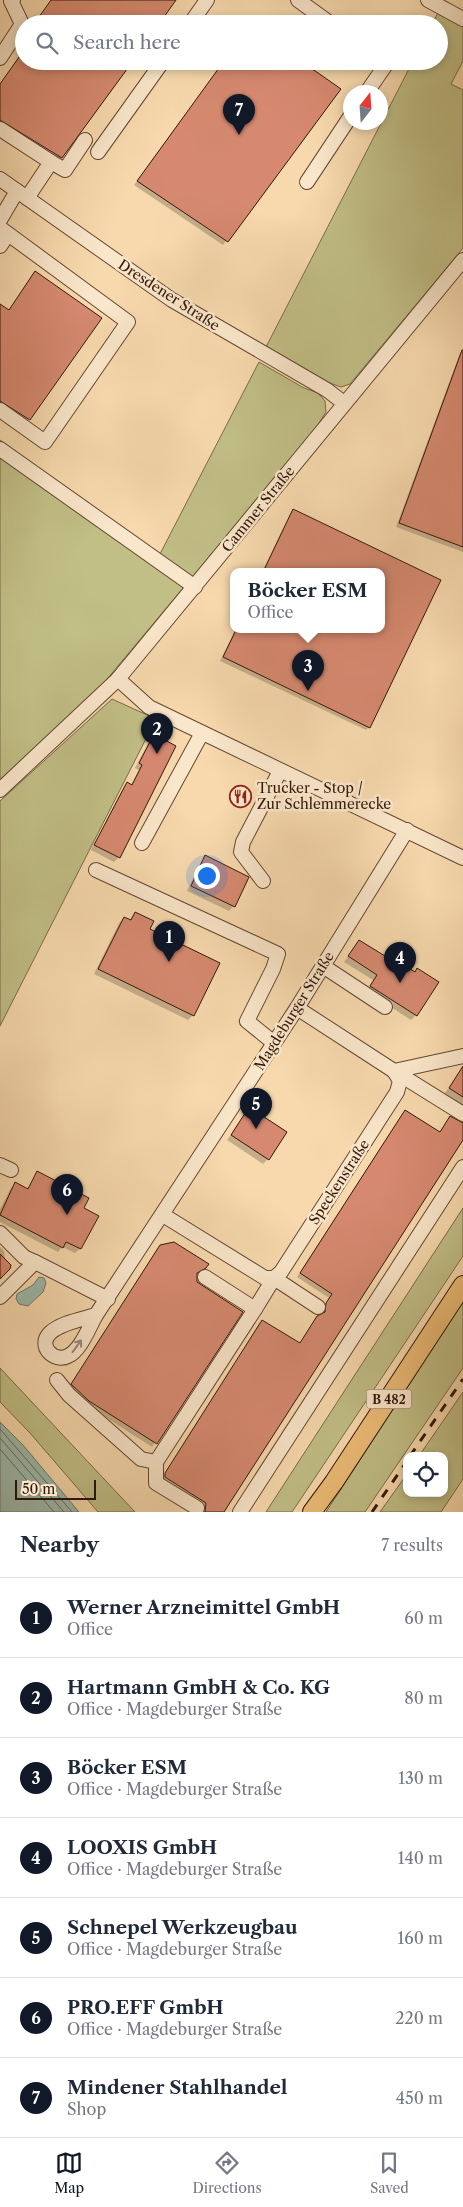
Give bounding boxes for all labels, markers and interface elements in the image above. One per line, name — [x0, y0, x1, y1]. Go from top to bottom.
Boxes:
search box — [15, 15, 448, 70]
icon: search — [33, 29, 61, 57]
text: Search here — [73, 31, 181, 54]
north arrow — [343, 85, 388, 130]
pin: 7 — [223, 94, 255, 135]
street label: Dresdener Straße — [115, 255, 223, 335]
street label: Cammer Straße — [218, 462, 298, 556]
popup — [230, 568, 385, 633]
text: Böcker ESM — [248, 579, 367, 602]
text: Office — [248, 602, 294, 622]
pin: 3 — [292, 650, 324, 691]
pin: 2 — [141, 713, 173, 754]
place label: Trucker - Stop / Zur Schlemmerecke — [257, 779, 391, 813]
restaurant icon: Trucker - Stop / Zur Schlemmerecke — [229, 784, 253, 808]
your location — [194, 863, 220, 889]
pin: 1 — [153, 921, 185, 962]
pin: 4 — [384, 942, 416, 983]
street label: Magdeburger Straße — [250, 948, 338, 1074]
pin: 5 — [240, 1088, 272, 1129]
street label: Speckenstraße — [305, 1136, 373, 1228]
pin: 6 — [51, 1174, 83, 1215]
one-way arrow — [72, 1339, 82, 1353]
road number: B 482 — [366, 1390, 412, 1408]
map controls — [403, 1452, 448, 1497]
button: locate — [403, 1452, 448, 1497]
scale bar — [15, 1477, 96, 1500]
text: 50 m — [22, 1480, 55, 1498]
text: Nearby — [20, 1532, 99, 1557]
text: 7 results — [381, 1535, 443, 1555]
text: Werner Arzneimittel GmbH — [67, 1596, 340, 1619]
text: 1 — [32, 1608, 40, 1628]
text: 60 m — [404, 1608, 443, 1628]
text: Office — [67, 1619, 113, 1639]
text: Hartmann GmbH & Co. KG — [67, 1676, 330, 1699]
text: 2 — [31, 1688, 41, 1708]
text: 80 m — [404, 1688, 443, 1708]
text: Office · Magdeburger Straße — [67, 1699, 282, 1719]
text: Böcker ESM — [67, 1756, 187, 1779]
text: 3 — [31, 1768, 41, 1788]
text: 130 m — [398, 1768, 443, 1788]
text: Office · Magdeburger Straße — [67, 1779, 282, 1799]
text: LOOXIS GmbH — [67, 1836, 217, 1859]
text: 4 — [31, 1848, 41, 1868]
text: 140 m — [398, 1848, 443, 1868]
text: Office · Magdeburger Straße — [67, 1859, 282, 1879]
text: Schnepel Werkzeugbau — [67, 1916, 298, 1939]
text: 5 — [32, 1928, 40, 1948]
text: 160 m — [398, 1928, 443, 1948]
text: Office · Magdeburger Straße — [67, 1939, 282, 1959]
text: PRO.EFF GmbH — [67, 1996, 224, 2019]
text: 6 — [31, 2008, 41, 2028]
text: 220 m — [395, 2008, 443, 2028]
text: Office · Magdeburger Straße — [67, 2019, 282, 2039]
text: Mindener Stahlhandel — [67, 2076, 288, 2099]
text: 7 — [32, 2088, 40, 2108]
text: 450 m — [396, 2088, 443, 2108]
text: Shop — [67, 2099, 106, 2119]
tab: Map — [54, 2149, 84, 2197]
tab: Directions — [192, 2149, 262, 2197]
tab: Saved — [370, 2149, 409, 2197]

